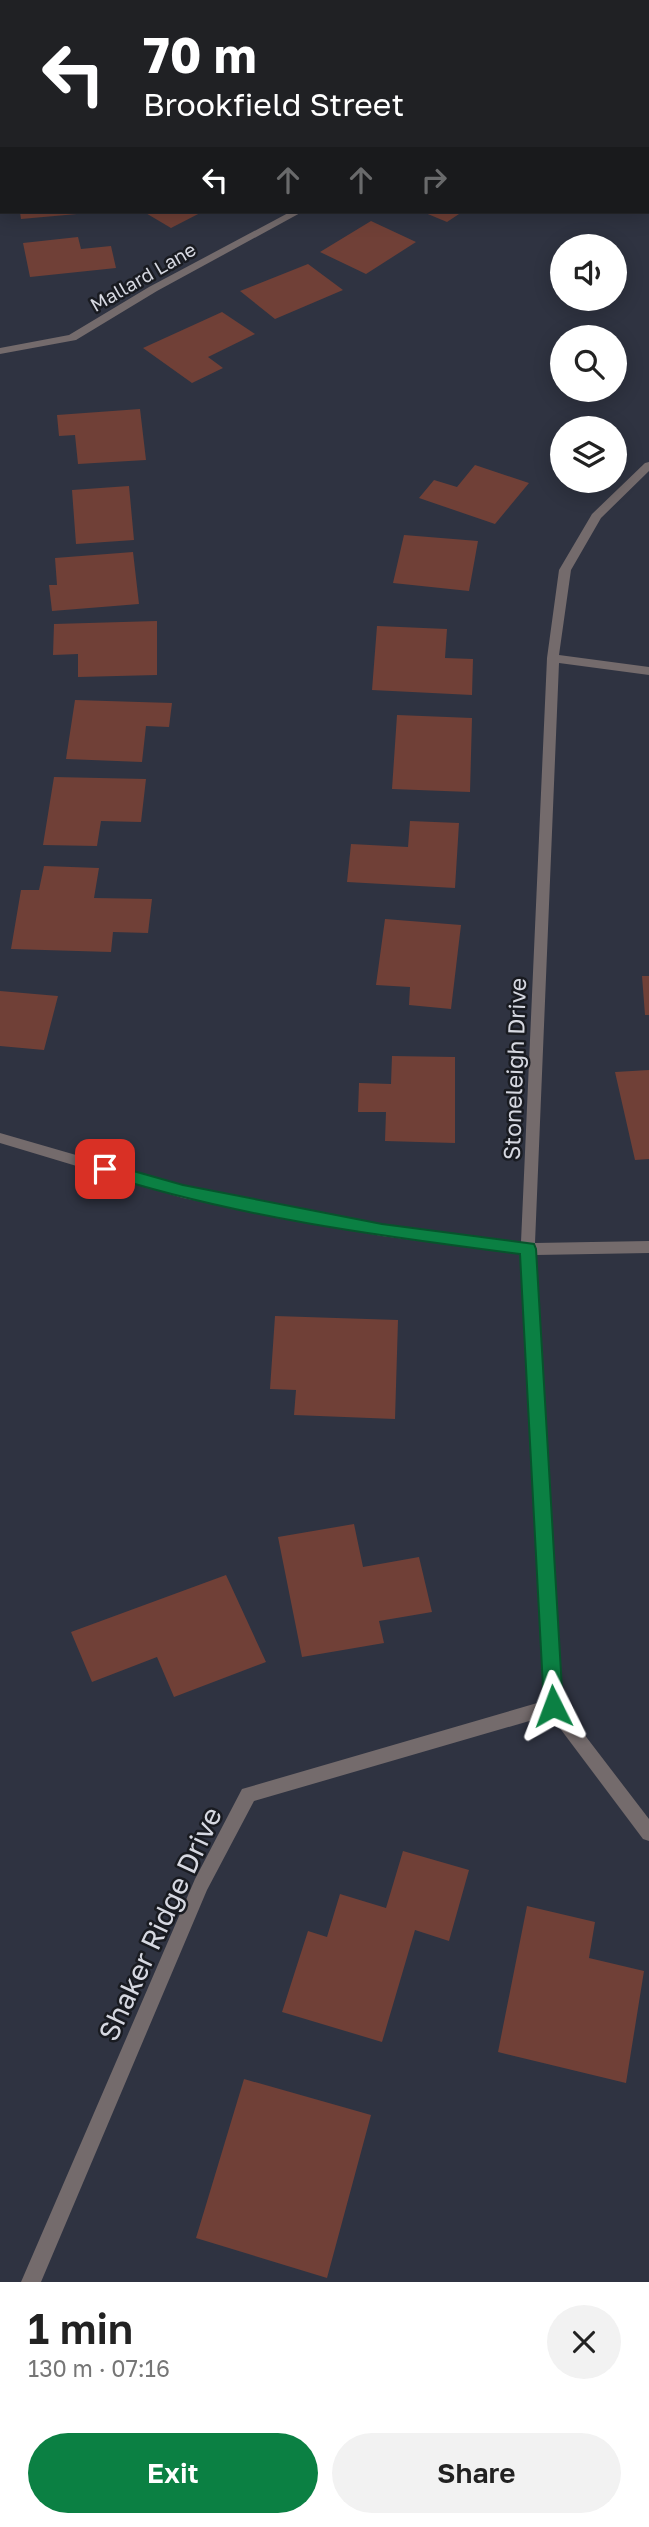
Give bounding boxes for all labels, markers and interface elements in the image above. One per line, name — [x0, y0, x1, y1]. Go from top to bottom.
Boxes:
text: 70 m — [143, 25, 257, 84]
icon: left — [28, 28, 119, 119]
text: Brookfield Street — [143, 85, 404, 123]
icon: left — [196, 161, 234, 199]
icon: ahead — [269, 161, 307, 199]
icon: ahead — [342, 161, 380, 199]
icon: right — [415, 161, 453, 199]
map controls — [550, 234, 627, 493]
button: sound — [550, 234, 627, 311]
street label: Mallard Lane — [86, 237, 200, 316]
button: search — [550, 325, 627, 402]
button: layers — [550, 416, 627, 493]
street label: Stoneleigh Drive — [497, 977, 531, 1161]
pin — [75, 1139, 135, 1199]
icon: arrive — [86, 1150, 124, 1188]
position arrow — [516, 1669, 590, 1743]
street label: Shaker Ridge Drive — [91, 1802, 228, 2046]
text: 1 min — [28, 2303, 133, 2353]
button: close — [547, 2305, 621, 2379]
text: 130 m · 07:16 — [28, 2354, 170, 2382]
button: Exit — [28, 2433, 318, 2513]
button: Share — [332, 2433, 621, 2513]

